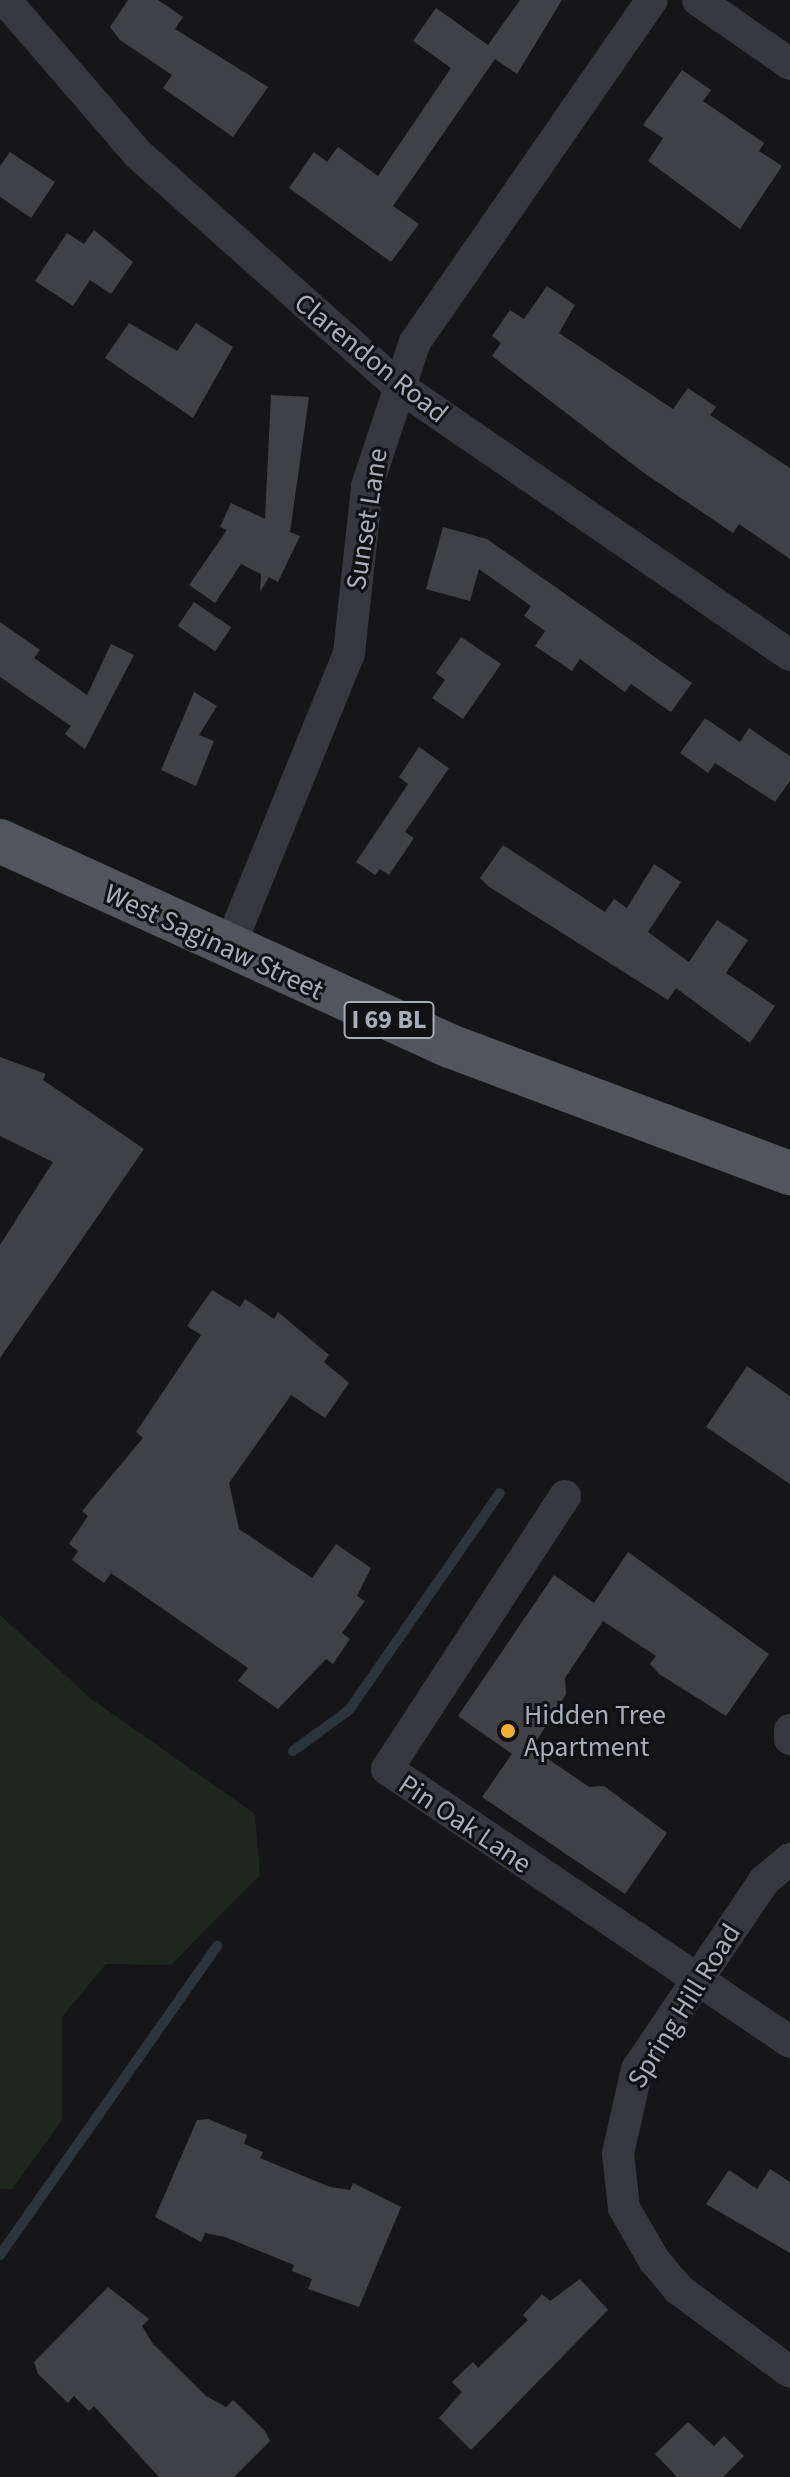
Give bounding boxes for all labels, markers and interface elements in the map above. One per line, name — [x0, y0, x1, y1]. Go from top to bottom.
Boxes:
street label: Clarendon Road — [288, 286, 454, 430]
street label: Sunset Lane — [339, 446, 395, 592]
street label: West Saginaw Street — [99, 877, 329, 1007]
road number: I 69 BL — [343, 998, 435, 1042]
place label: Hidden Tree Apartment — [524, 1698, 666, 1764]
marker: Hidden Tree Apartment — [499, 1722, 517, 1740]
street label: Pin Oak Lane — [392, 1767, 538, 1881]
street label: Spring Hill Road — [620, 1918, 748, 2094]

